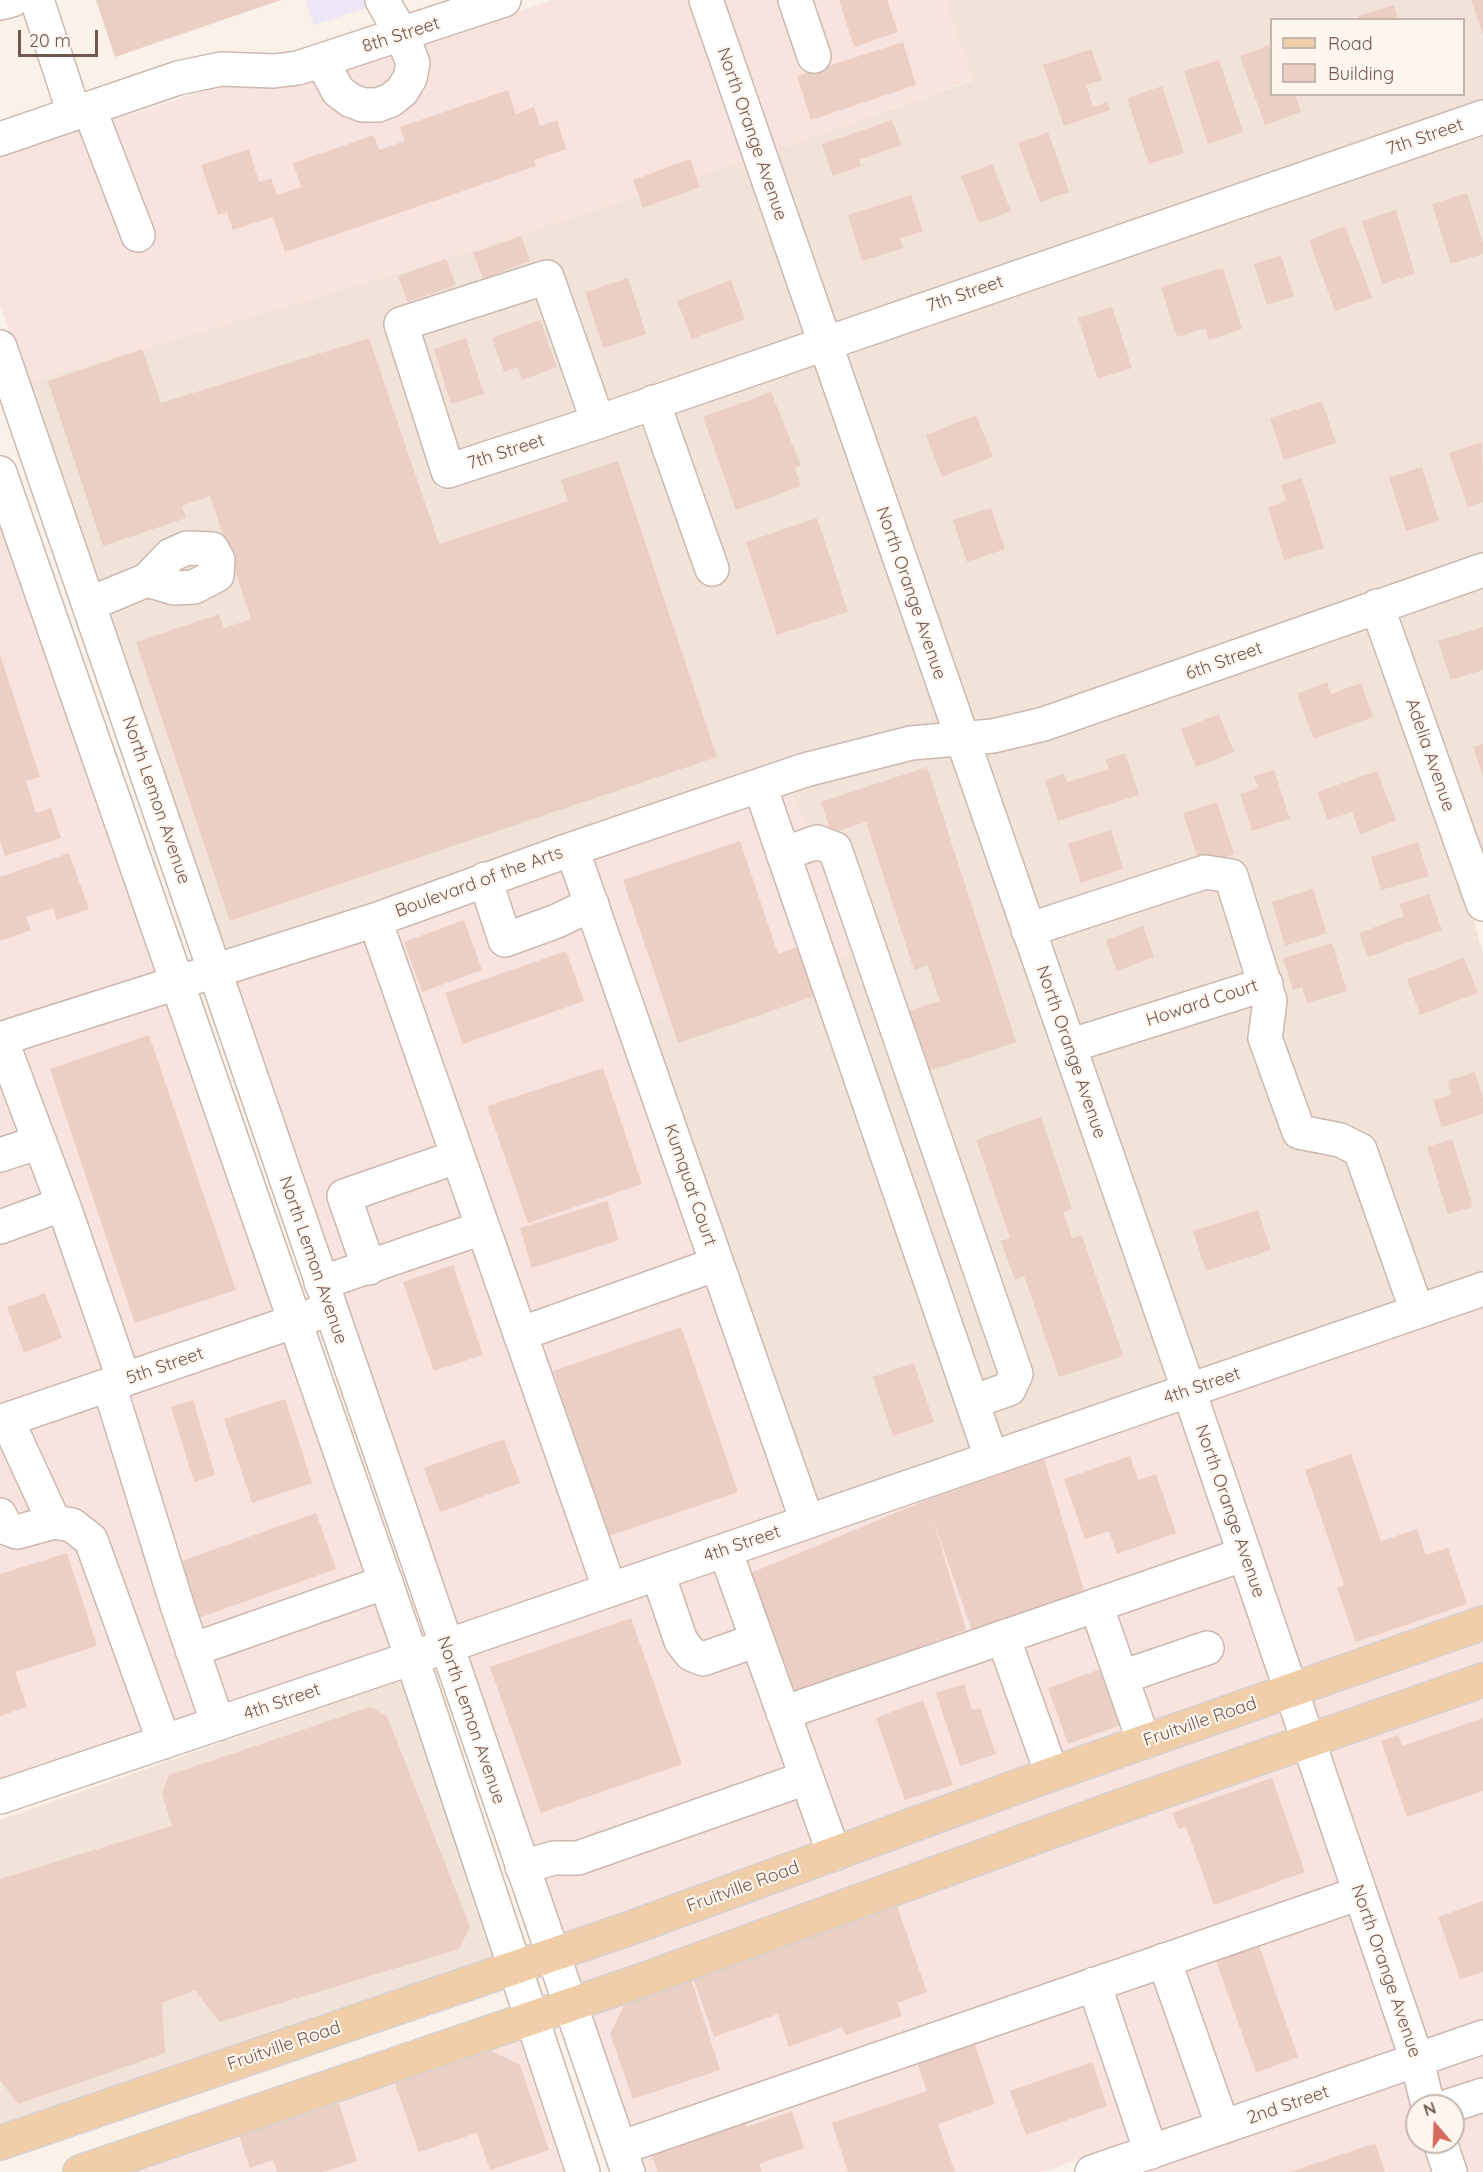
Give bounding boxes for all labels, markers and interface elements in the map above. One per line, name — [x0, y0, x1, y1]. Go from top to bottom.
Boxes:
street label: 8th Street — [360, 12, 442, 58]
scale bar — [21, 18, 100, 56]
legend — [1270, 18, 1465, 96]
text: 20 m — [29, 29, 71, 52]
text: Road — [1328, 32, 1373, 55]
street label: North Orange Avenue — [712, 45, 792, 223]
text: Building — [1328, 62, 1394, 85]
street label: 7th Street — [1384, 114, 1466, 160]
street label: 7th Street — [924, 271, 1006, 317]
street label: 7th Street — [465, 429, 547, 475]
street label: North Orange Avenue — [871, 504, 951, 682]
street label: 6th Street — [1183, 637, 1265, 685]
street label: Adelia Avenue — [1401, 696, 1459, 814]
street label: North Lemon Avenue — [117, 713, 195, 887]
street label: Boulevard of the Arts — [392, 842, 566, 922]
street label: North Orange Avenue — [1031, 963, 1111, 1141]
street label: Howard Court — [1143, 975, 1261, 1031]
street label: Kumquat Court — [659, 1121, 721, 1249]
street label: North Lemon Avenue — [274, 1173, 352, 1347]
street label: 5th Street — [124, 1343, 206, 1389]
street label: 4th Street — [1161, 1363, 1243, 1409]
street label: North Orange Avenue — [1190, 1422, 1270, 1600]
street label: 4th Street — [701, 1521, 783, 1567]
street label: North Lemon Avenue — [432, 1633, 510, 1807]
street label: 4th Street — [241, 1679, 323, 1725]
street label: Fruitville Road — [1141, 1693, 1259, 1751]
street label: Fruitville Road — [684, 1857, 802, 1917]
street label: North Orange Avenue — [1346, 1882, 1426, 2060]
street label: Fruitville Road — [225, 2017, 343, 2075]
street label: 2nd Street — [1244, 2081, 1332, 2129]
north arrow — [1405, 2094, 1465, 2154]
text: N — [1421, 2098, 1439, 2120]

